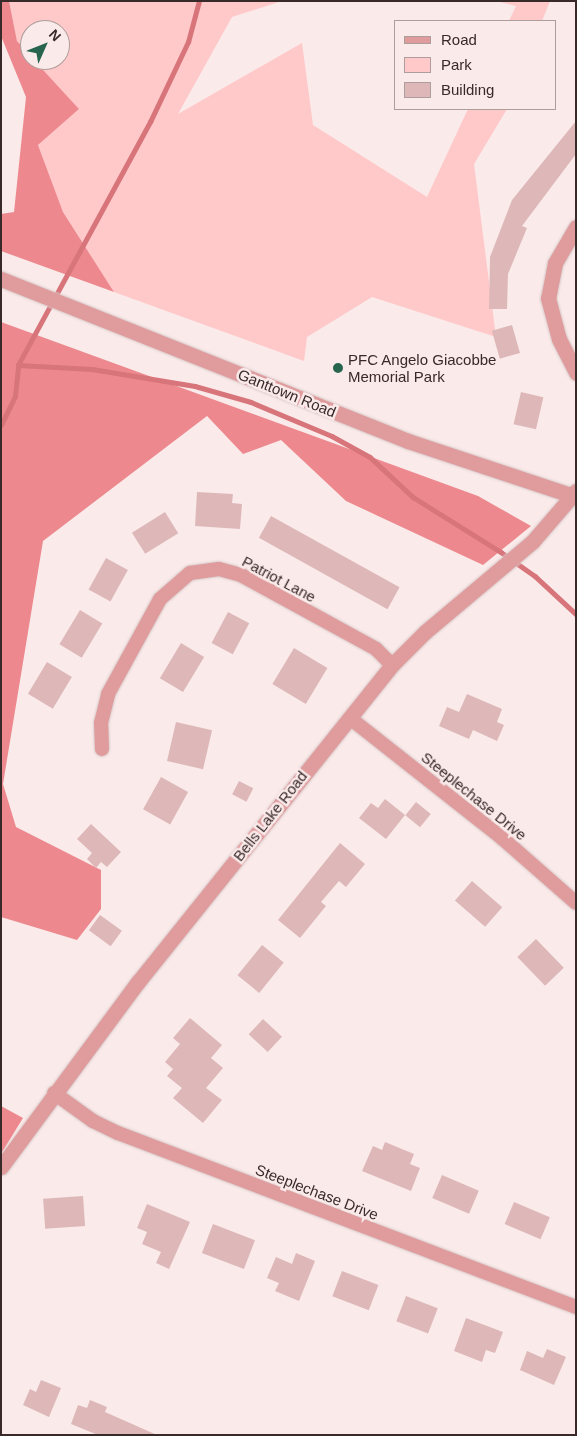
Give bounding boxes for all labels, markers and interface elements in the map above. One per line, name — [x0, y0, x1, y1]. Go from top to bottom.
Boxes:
north arrow — [20, 20, 70, 70]
legend — [394, 20, 557, 110]
text: N — [46, 26, 64, 44]
text: Road — [441, 31, 477, 48]
text: Park — [441, 56, 472, 73]
text: Building — [441, 81, 494, 98]
place label: PFC Angelo Giacobbe Memorial Park — [348, 350, 497, 385]
marker: PFC Angelo Giacobbe Memorial Park — [332, 362, 344, 374]
street label: Ganttown Road — [235, 365, 339, 421]
street label: Patriot Lane — [239, 552, 319, 606]
street label: Steeplechase Drive — [418, 748, 530, 844]
street label: Bells Lake Road — [229, 767, 311, 865]
street label: Steeplechase Drive — [253, 1160, 381, 1224]

